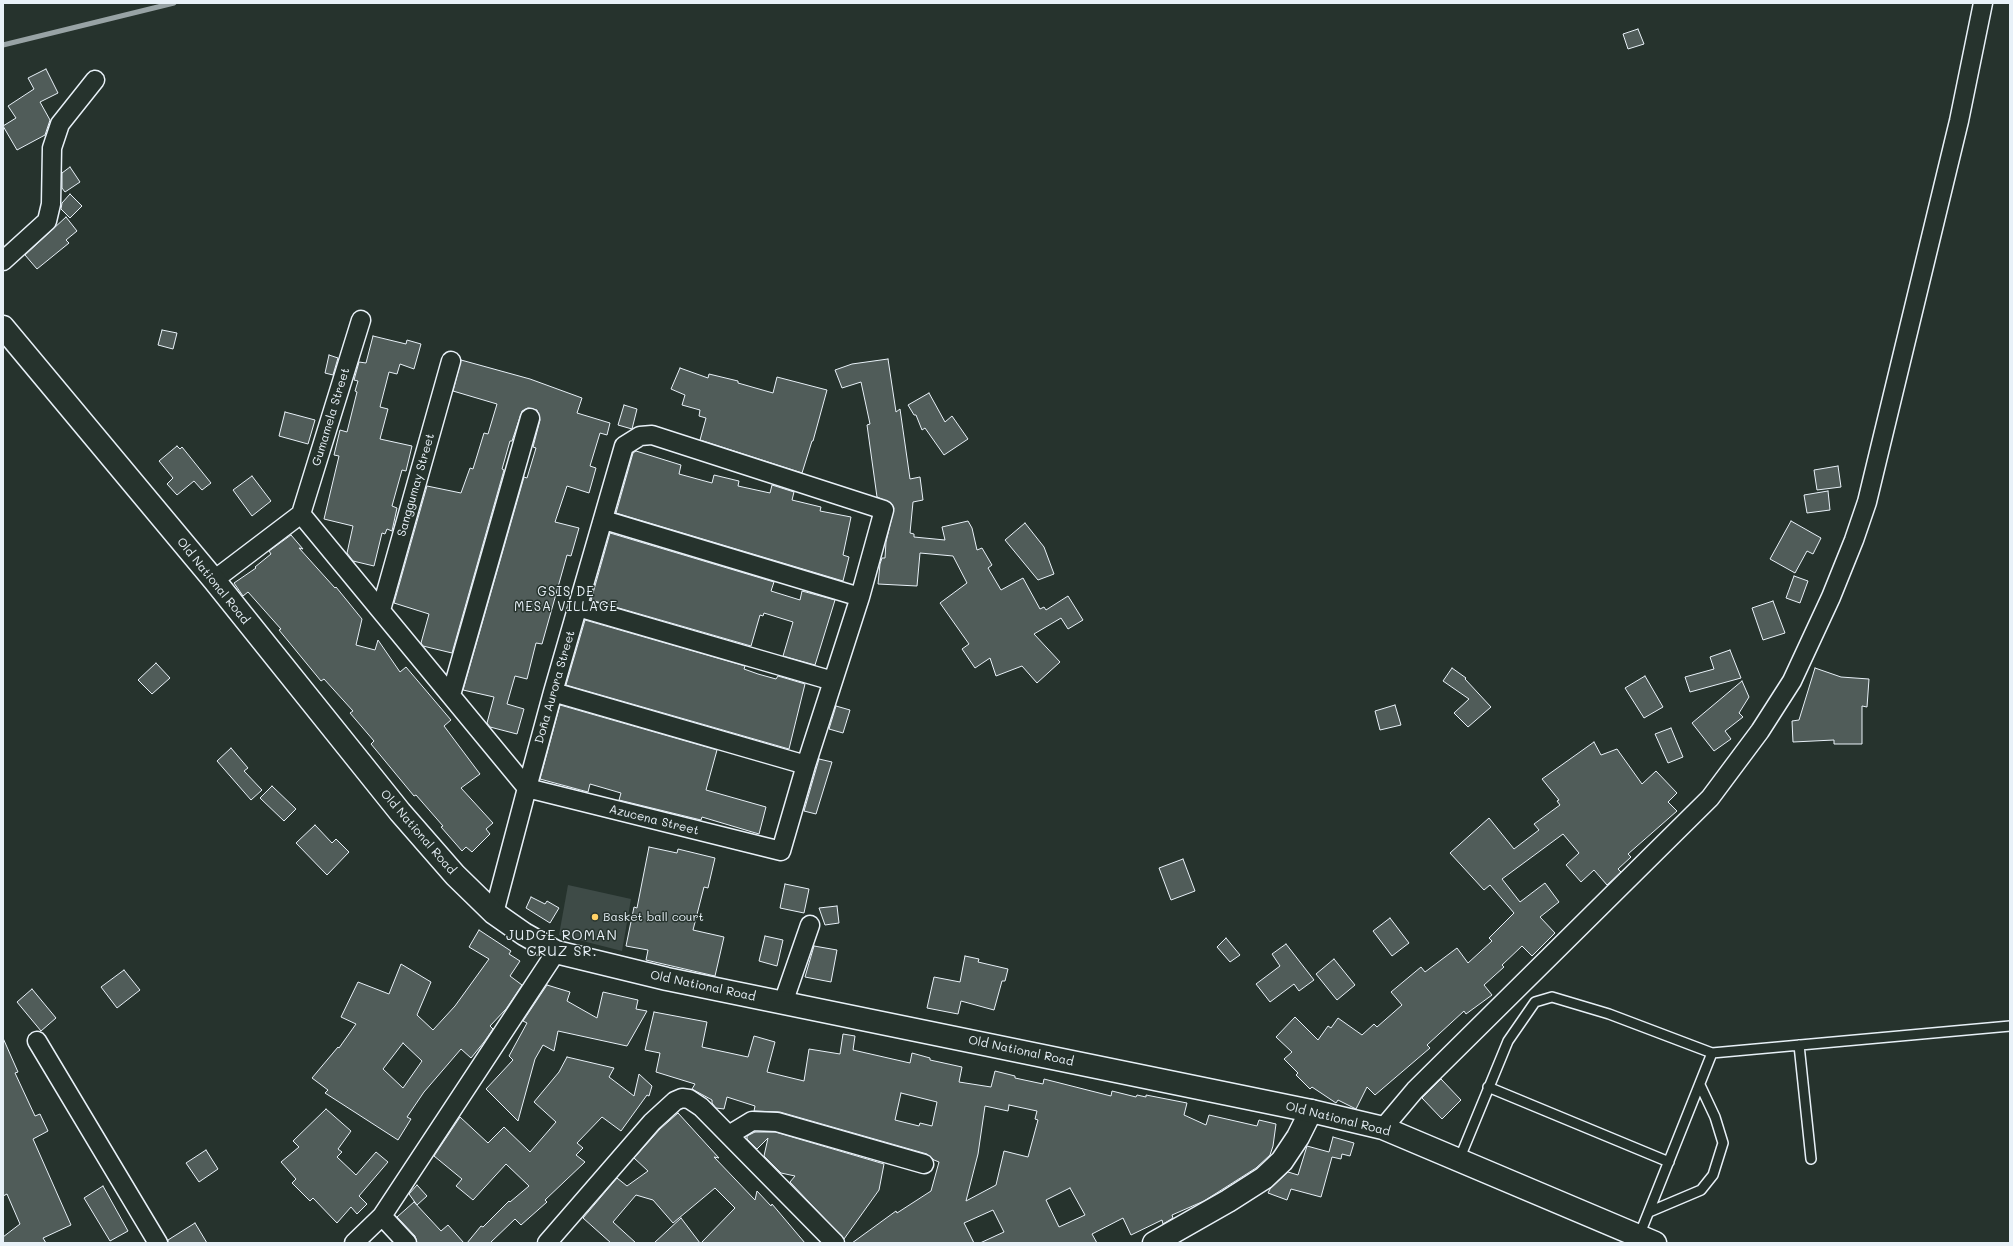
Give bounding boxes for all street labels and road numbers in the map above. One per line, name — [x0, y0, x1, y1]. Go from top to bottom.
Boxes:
street label: Gumamela Street — [309, 366, 353, 468]
street label: Sanggumay Street — [394, 432, 438, 538]
street label: Old National Road — [174, 535, 252, 627]
street label: Doña Aurora Street — [532, 629, 578, 745]
street label: Old National Road — [377, 787, 459, 877]
street label: Azucena Street — [608, 802, 700, 838]
street label: Old National Road — [649, 968, 757, 1004]
street label: Old National Road — [967, 1033, 1075, 1069]
street label: Old National Road — [1284, 1099, 1392, 1139]

